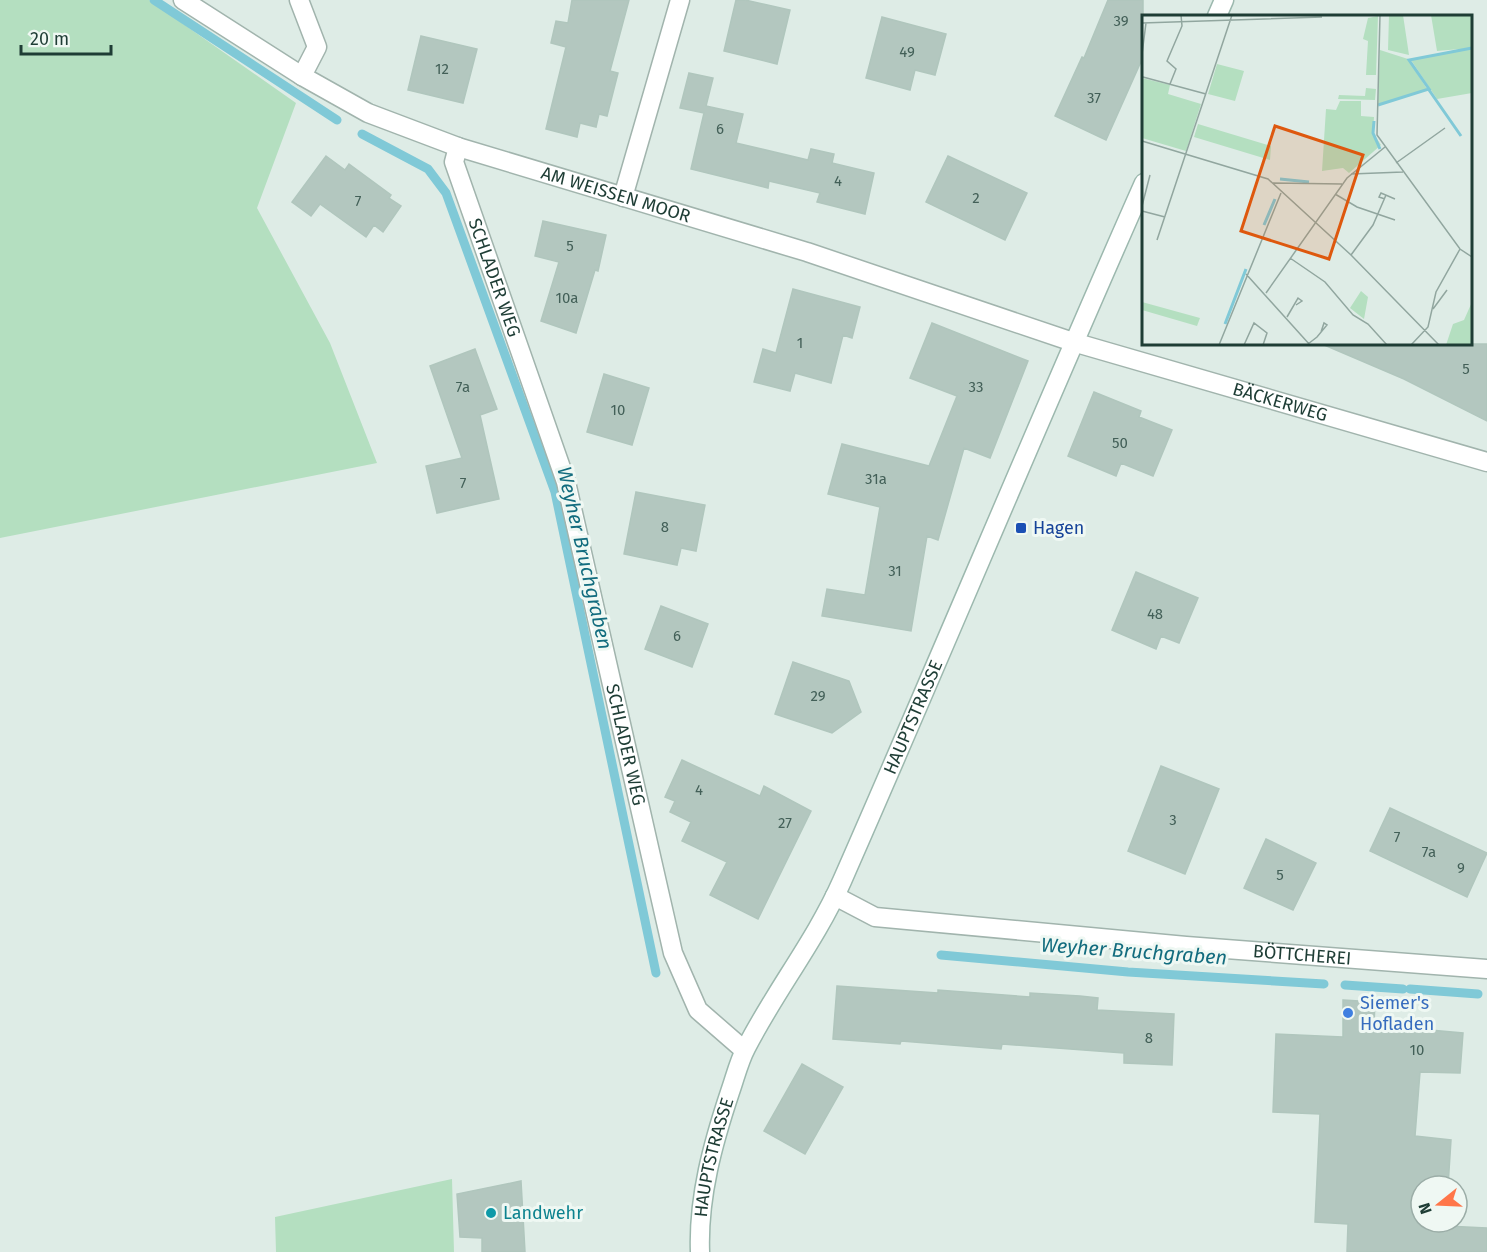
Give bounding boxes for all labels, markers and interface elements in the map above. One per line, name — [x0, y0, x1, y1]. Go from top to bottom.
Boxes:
house number: 39 — [1113, 12, 1129, 30]
inset map — [1142, 15, 1472, 345]
scale bar — [21, 18, 111, 56]
text: 20 m — [30, 28, 69, 50]
house number: 49 — [899, 43, 915, 61]
house number: 12 — [435, 60, 449, 78]
house number: 37 — [1087, 89, 1101, 107]
house number: 6 — [716, 120, 724, 138]
street label: AM WEISSEN MOOR — [539, 162, 693, 227]
house number: 4 — [834, 172, 842, 190]
house number: 2 — [972, 189, 980, 207]
house number: 7 — [355, 192, 362, 210]
street label: SCHLADER WEG — [464, 215, 525, 340]
house number: 5 — [566, 237, 574, 255]
house number: 10a — [555, 289, 579, 307]
house number: 1 — [797, 334, 803, 352]
house number: 5 — [1462, 360, 1470, 378]
house number: 7a — [456, 378, 470, 396]
house number: 33 — [969, 378, 983, 396]
street label: BÄCKERWEG — [1230, 378, 1330, 426]
house number: 10 — [611, 401, 625, 419]
house number: 50 — [1112, 434, 1128, 452]
water label: Weyher Bruchgraben — [552, 464, 618, 652]
house number: 31a — [865, 470, 887, 488]
house number: 7 — [460, 474, 467, 492]
place label: Hagen — [1033, 517, 1084, 539]
house number: 8 — [661, 518, 669, 536]
marker: Hagen — [1014, 521, 1028, 535]
house number: 31 — [888, 562, 902, 580]
house number: 48 — [1147, 605, 1163, 623]
house number: 6 — [673, 627, 681, 645]
street label: HAUPTSTRASSE — [879, 657, 948, 778]
street label: SCHLADER WEG — [601, 682, 650, 808]
house number: 29 — [810, 687, 826, 705]
house number: 4 — [695, 781, 703, 799]
house number: 3 — [1169, 811, 1177, 829]
house number: 27 — [778, 814, 792, 832]
house number: 7 — [1394, 828, 1401, 846]
house number: 7a — [1422, 843, 1436, 861]
house number: 9 — [1457, 859, 1465, 877]
house number: 5 — [1276, 866, 1284, 884]
water label: Weyher Bruchgraben — [1040, 933, 1228, 969]
street label: BÖTTCHEREI — [1252, 940, 1352, 970]
place label: Siemer's Hofladen — [1360, 992, 1434, 1035]
marker: Siemer's Hofladen — [1341, 1006, 1355, 1020]
house number: 8 — [1145, 1029, 1153, 1047]
house number: 10 — [1410, 1041, 1424, 1059]
street label: HAUPTSTRASSE — [690, 1095, 738, 1218]
north arrow — [1409, 1174, 1469, 1234]
text: N — [1415, 1201, 1436, 1216]
place label: Landwehr — [503, 1202, 583, 1224]
marker: Landwehr — [484, 1206, 498, 1220]

